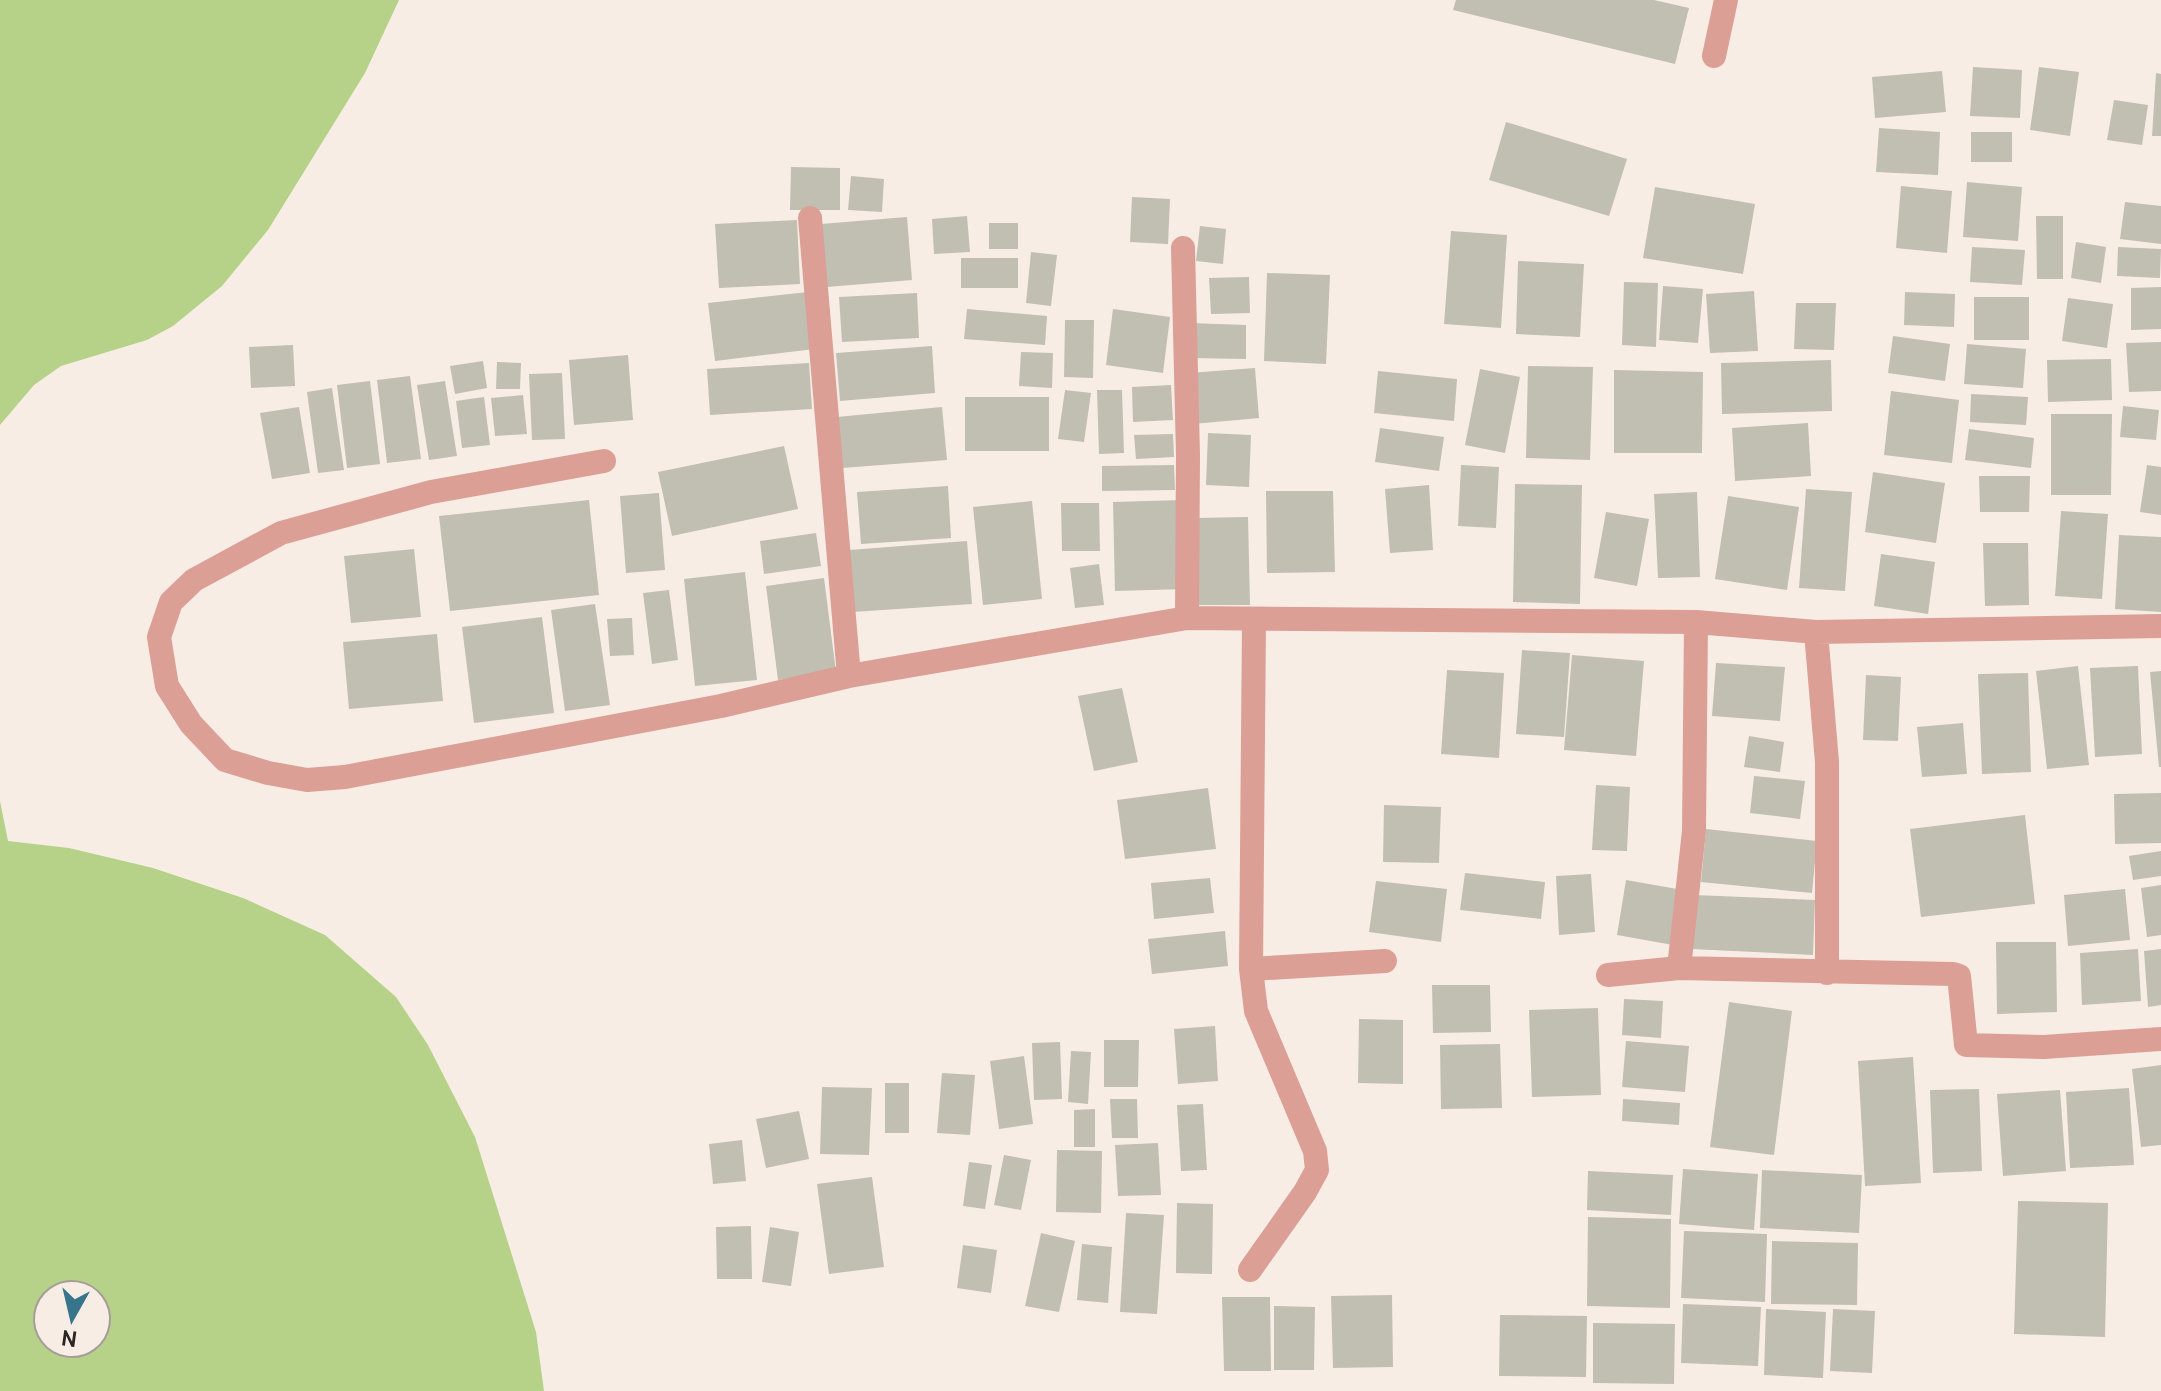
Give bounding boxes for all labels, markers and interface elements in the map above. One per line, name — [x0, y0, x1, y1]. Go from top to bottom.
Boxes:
north arrow — [32, 1279, 112, 1359]
text: N — [60, 1324, 79, 1353]

